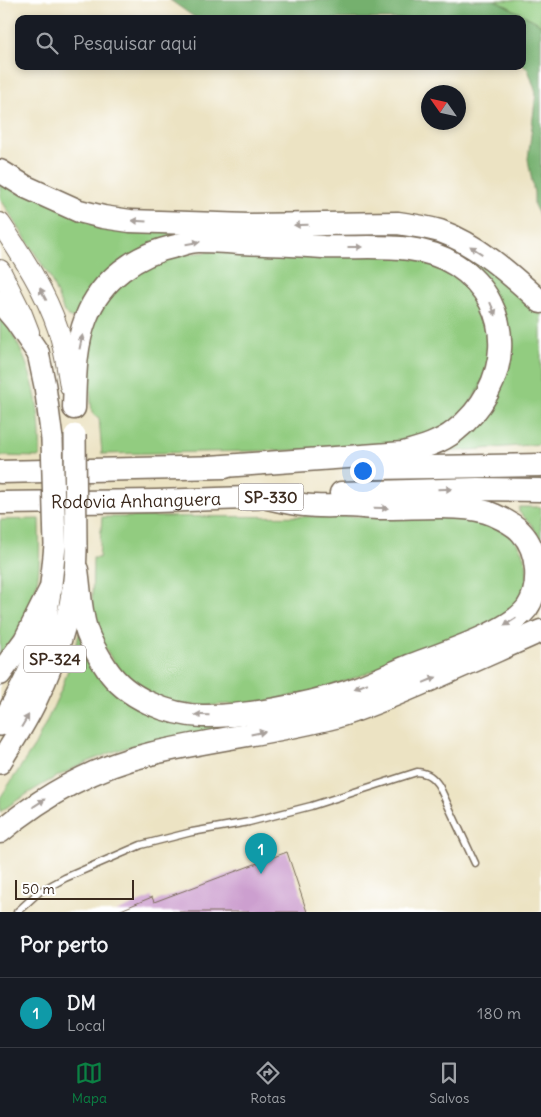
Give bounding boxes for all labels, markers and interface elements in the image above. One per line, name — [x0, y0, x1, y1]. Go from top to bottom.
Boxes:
search box — [15, 15, 526, 70]
icon: search — [33, 29, 61, 57]
text: Pesquisar aqui — [73, 31, 197, 55]
north arrow — [421, 85, 466, 130]
one-way arrow — [131, 217, 147, 225]
one-way arrow — [293, 221, 309, 229]
one-way arrow — [186, 238, 202, 246]
one-way arrow — [348, 243, 364, 251]
one-way arrow — [469, 245, 482, 255]
one-way arrow — [39, 286, 47, 301]
one-way arrow — [490, 302, 498, 316]
one-way arrow — [77, 333, 85, 349]
your location — [350, 458, 376, 484]
road number: SP-330 — [238, 484, 304, 511]
one-way arrow — [437, 485, 453, 493]
street label: Rodovia Anhanguera — [51, 487, 221, 513]
one-way arrow — [373, 504, 389, 512]
one-way arrow — [504, 618, 517, 627]
road number: SP-324 — [24, 646, 86, 672]
one-way arrow — [423, 676, 437, 684]
one-way arrow — [354, 682, 368, 690]
one-way arrow — [194, 711, 210, 719]
one-way arrow — [21, 714, 30, 727]
one-way arrow — [251, 729, 266, 737]
one-way arrow — [32, 799, 46, 808]
pin: 1 — [245, 833, 277, 874]
scale bar — [15, 877, 134, 900]
text: 50 m — [22, 880, 55, 898]
text: Por perto — [20, 931, 108, 958]
text: DM — [67, 991, 96, 1015]
text: 1 — [33, 1003, 39, 1023]
text: 180 m — [477, 1003, 521, 1023]
text: Local — [67, 1015, 105, 1035]
tab: Mapa — [72, 1059, 107, 1107]
tab: Rotas — [250, 1059, 286, 1107]
tab: Salvos — [429, 1059, 469, 1107]

